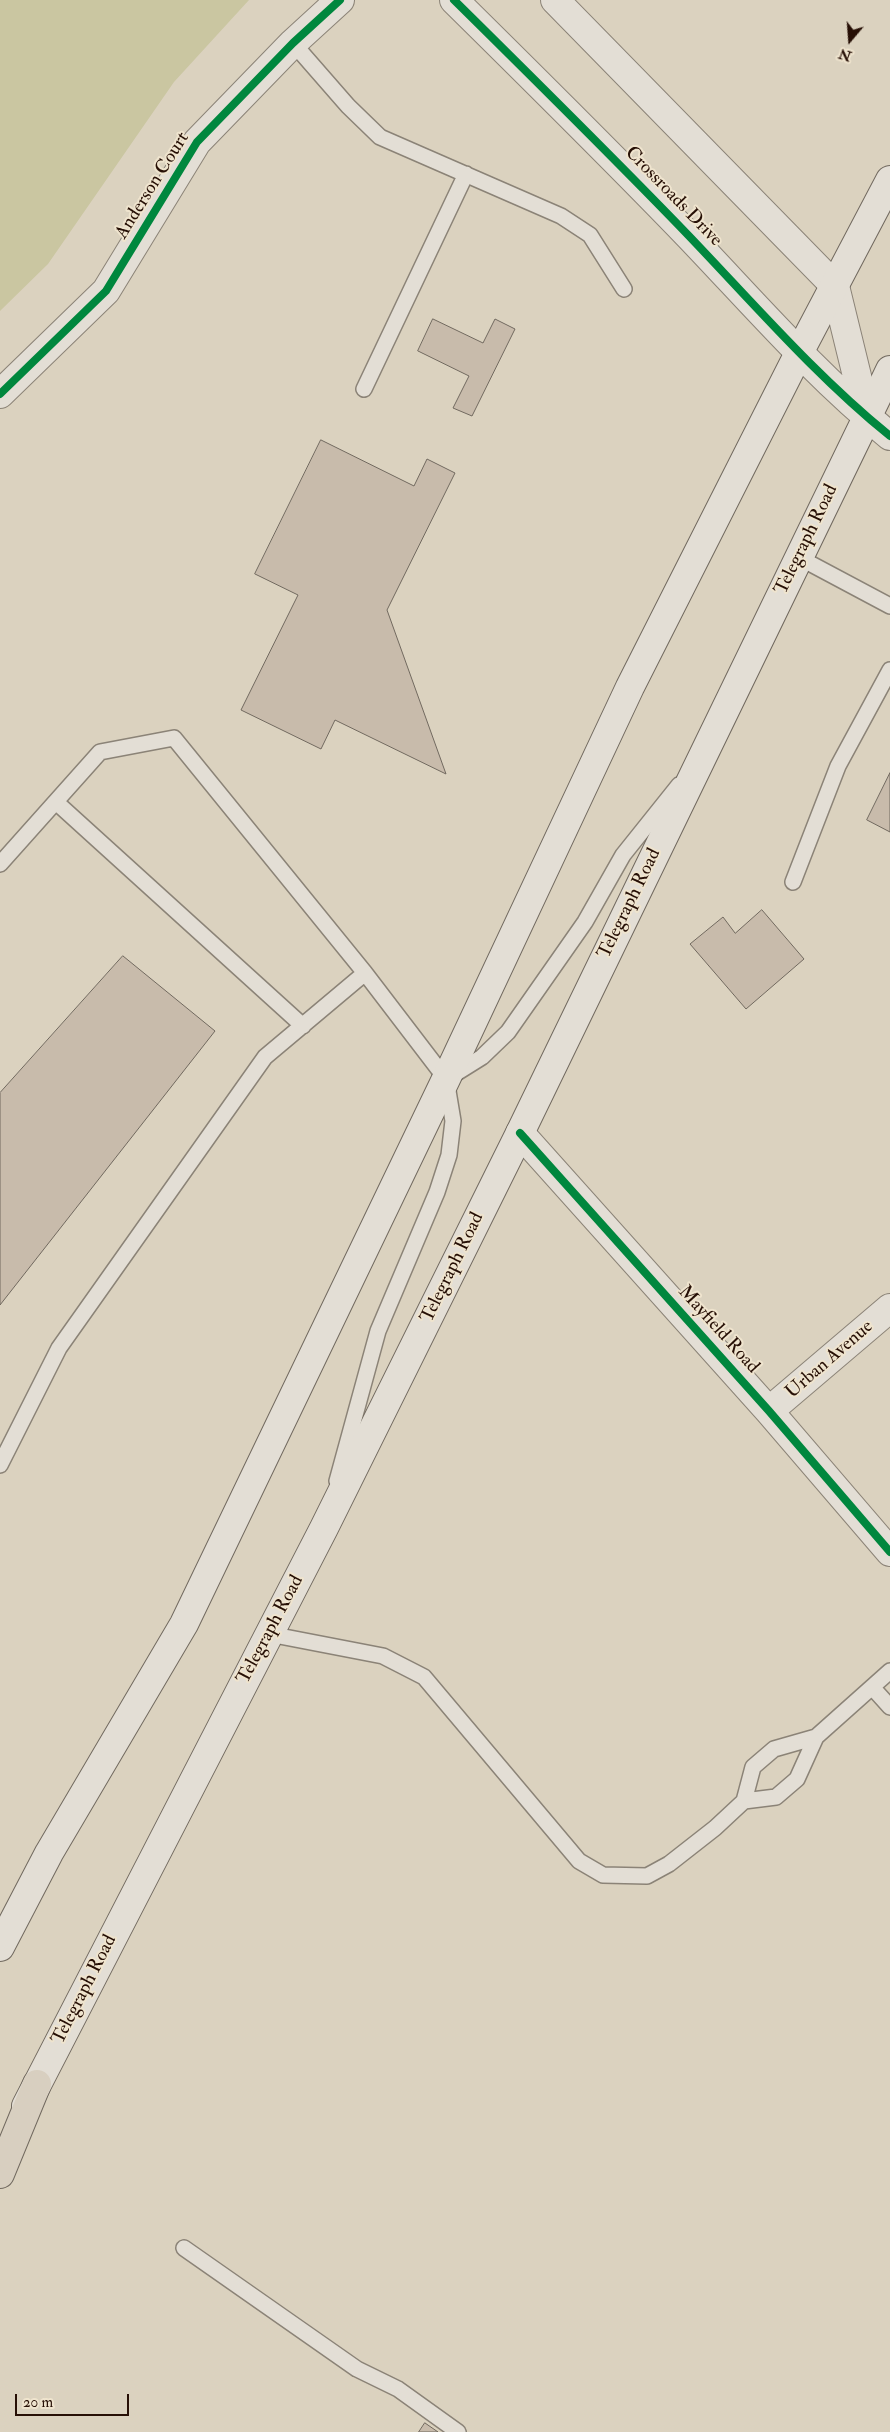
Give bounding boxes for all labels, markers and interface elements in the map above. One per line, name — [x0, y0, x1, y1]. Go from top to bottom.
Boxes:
north arrow — [825, 15, 875, 65]
text: N — [837, 45, 854, 65]
street label: Anderson Court — [111, 128, 195, 244]
street label: Crossroads Drive — [620, 142, 726, 252]
street label: Telegraph Road — [770, 481, 844, 599]
street label: Telegraph Road — [593, 845, 667, 963]
street label: Telegraph Road — [416, 1209, 490, 1327]
street label: Mayfield Road — [673, 1281, 763, 1379]
street label: Urban Avenue — [782, 1316, 878, 1404]
street label: Telegraph Road — [233, 1572, 309, 1688]
street label: Telegraph Road — [48, 1931, 122, 2049]
scale bar — [18, 2384, 131, 2416]
text: 20 m — [23, 2393, 53, 2412]

